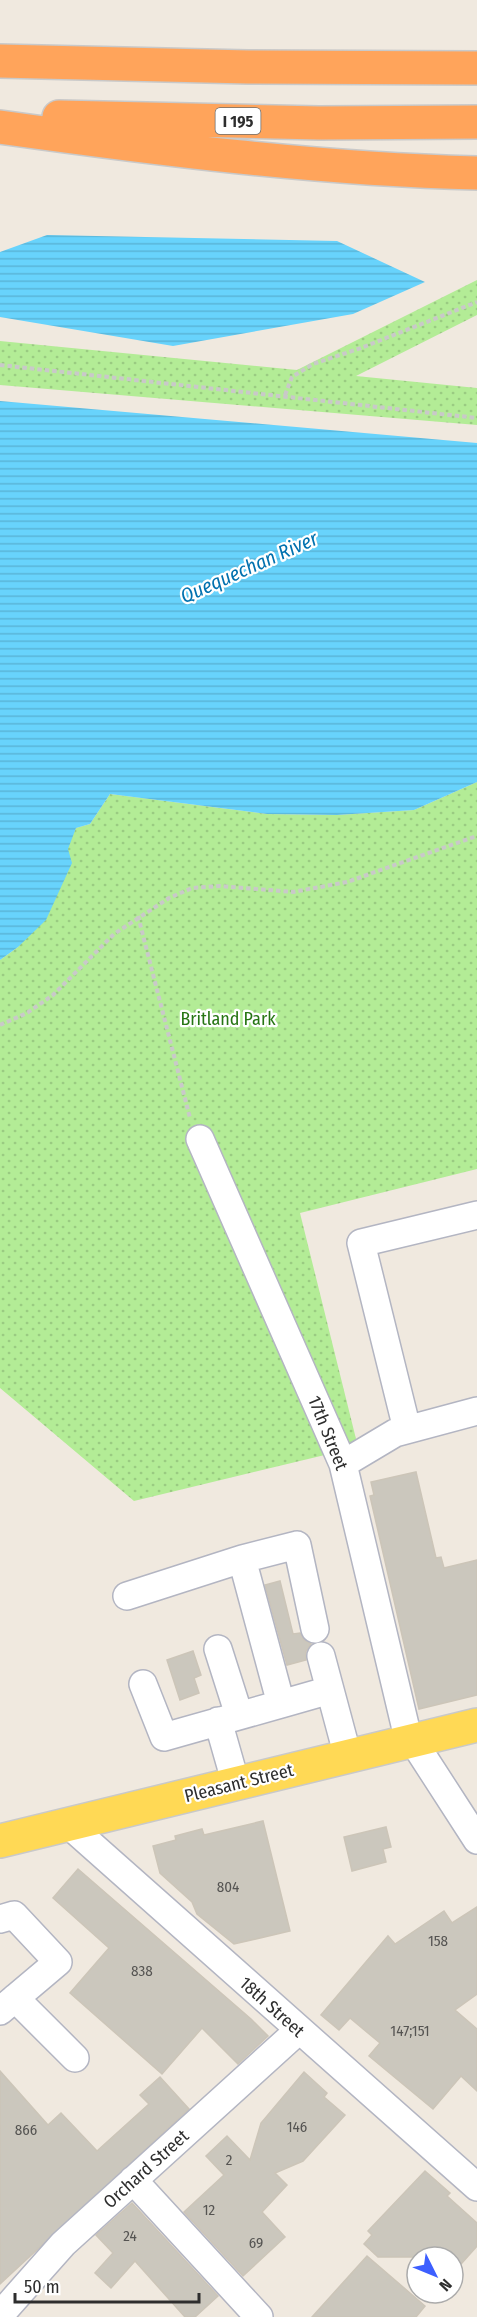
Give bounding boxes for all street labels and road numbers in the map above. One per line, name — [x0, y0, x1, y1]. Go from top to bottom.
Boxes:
road number: I 195 — [216, 108, 260, 134]
street label: 17th Street — [303, 1393, 353, 1473]
street label: Pleasant Street — [182, 1759, 296, 1807]
street label: 18th Street — [235, 1972, 309, 2042]
street label: Orchard Street — [99, 2125, 193, 2213]

